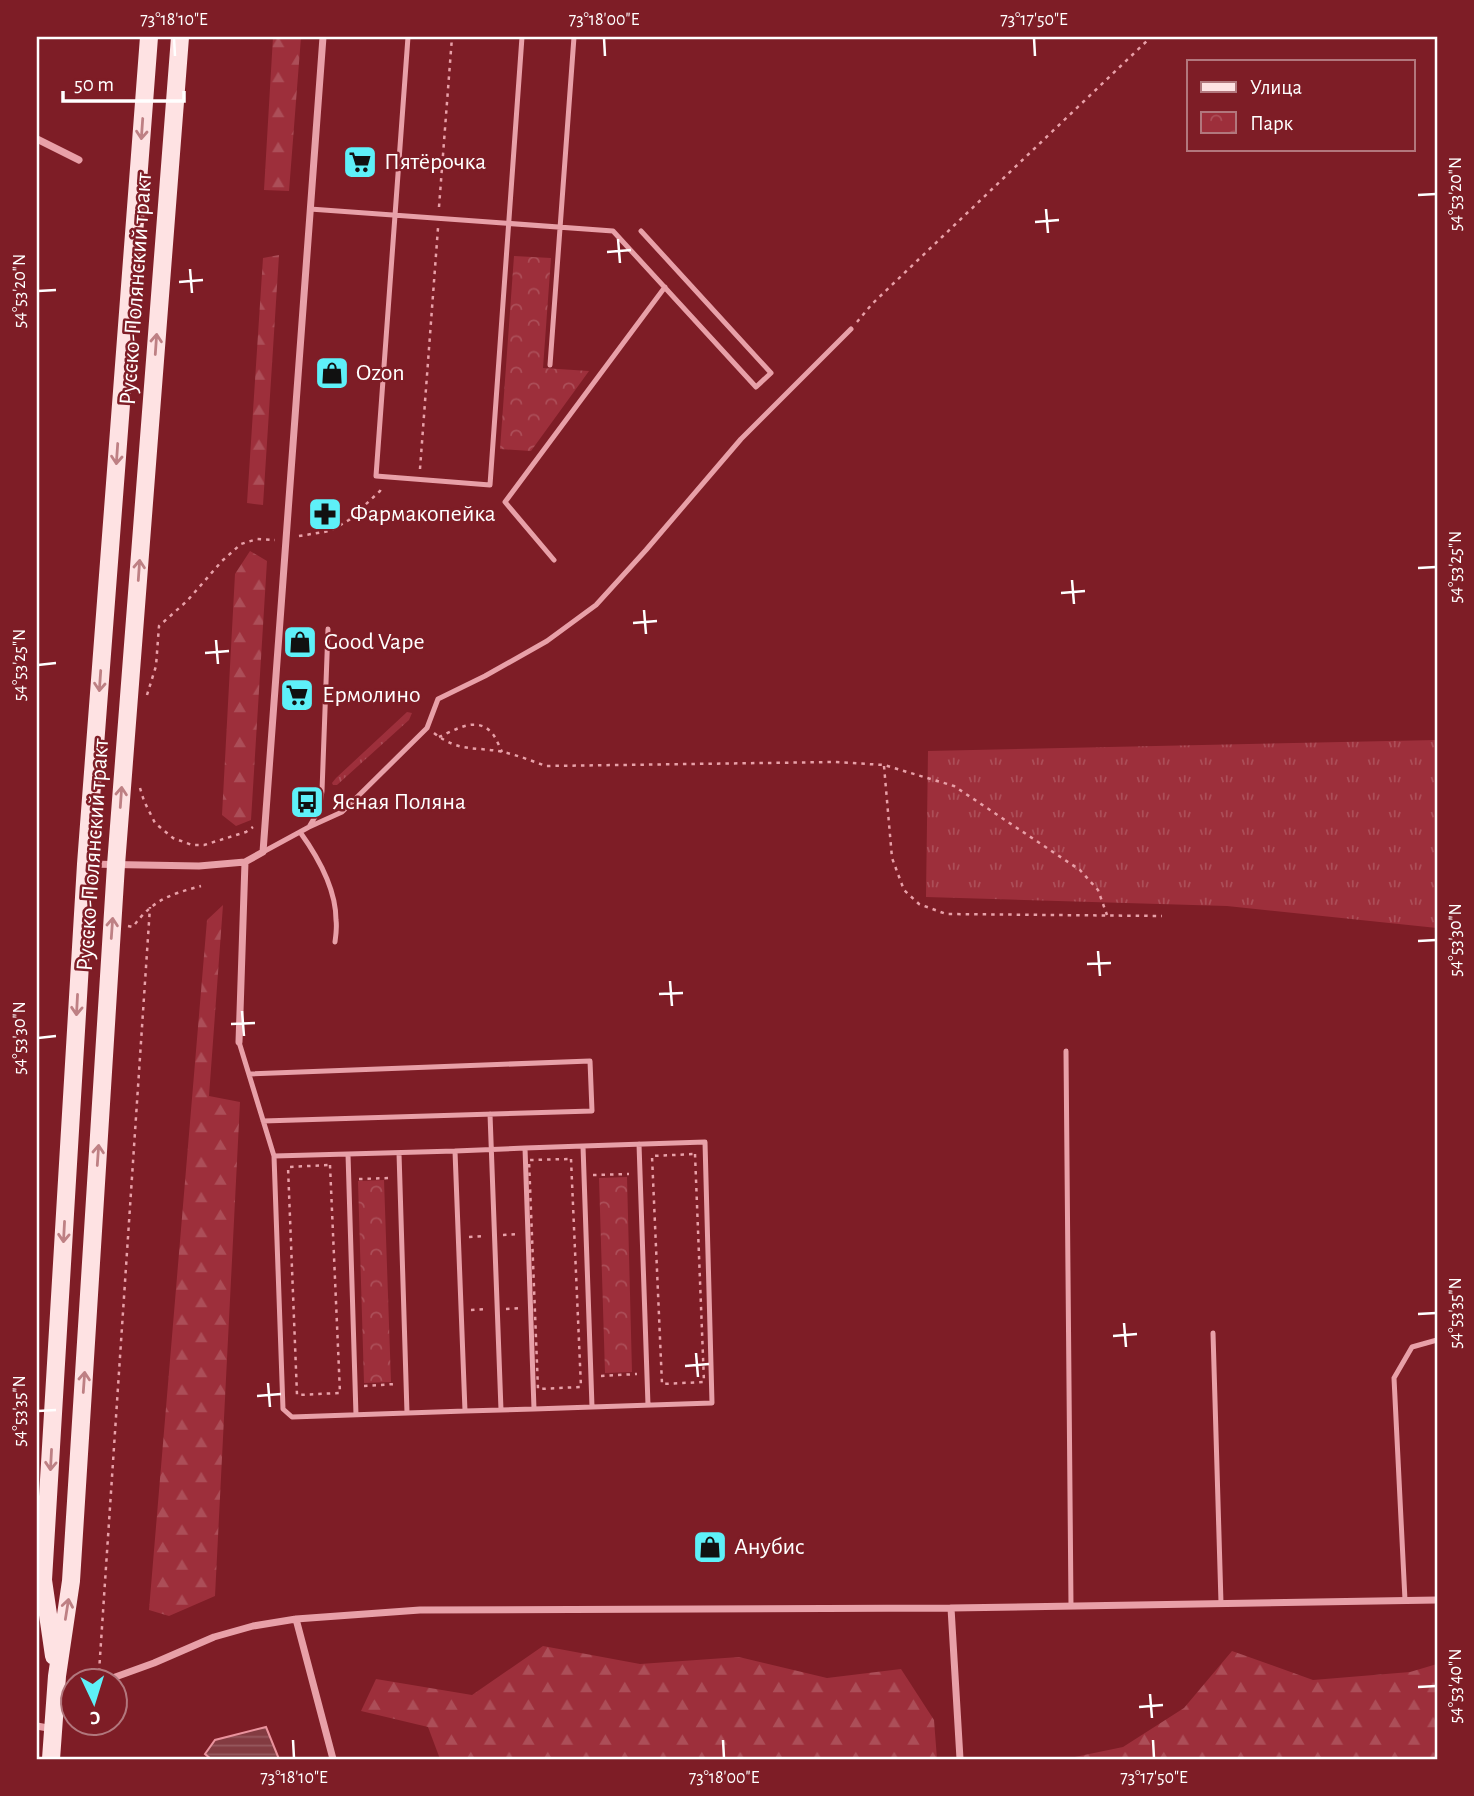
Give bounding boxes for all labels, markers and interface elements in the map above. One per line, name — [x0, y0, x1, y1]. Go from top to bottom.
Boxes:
text: 73°18'10"E — [140, 11, 208, 29]
text: 73°18'00"E — [569, 11, 640, 29]
text: 73°17'50"E — [1000, 11, 1068, 29]
scale bar — [63, 60, 184, 104]
legend — [1187, 60, 1414, 150]
text: 50 m — [74, 74, 114, 95]
text: Улица — [1250, 77, 1303, 98]
text: Парк — [1250, 113, 1294, 134]
one-way arrow — [135, 117, 148, 140]
supermarket icon: Пятёрочка — [341, 143, 379, 181]
place label: Пятёрочка — [384, 150, 486, 174]
text: 54°53'20"N — [1447, 157, 1465, 231]
street label: Русско-Полянский тракт — [116, 171, 156, 406]
text: 54°53'20"N — [11, 254, 29, 328]
one-way arrow — [150, 333, 163, 355]
shop icon: Ozon — [313, 354, 351, 392]
place label: Ozon — [356, 361, 405, 385]
one-way arrow — [110, 442, 123, 465]
pharmacy icon: Фармакопейка — [306, 495, 344, 533]
place label: Фармакопейка — [350, 502, 496, 526]
text: 54°53'25"N — [1447, 531, 1465, 603]
one-way arrow — [133, 560, 146, 582]
shop icon: Good Vape — [281, 623, 319, 661]
text: 54°53'25"N — [11, 629, 29, 701]
place label: Good Vape — [324, 630, 425, 654]
one-way arrow — [93, 669, 106, 691]
supermarket icon: Ермолино — [278, 676, 316, 714]
place label: Ермолино — [322, 683, 421, 707]
street label: Русско-Полянский тракт — [73, 737, 113, 972]
bus stop icon: Ясная Поляна — [288, 783, 326, 821]
one-way arrow — [115, 786, 128, 809]
place label: Ясная Поляна — [332, 790, 466, 814]
text: 54°53'30"N — [1447, 903, 1465, 977]
one-way arrow — [106, 917, 119, 940]
one-way arrow — [71, 994, 84, 1017]
text: 54°53'30"N — [11, 1001, 29, 1075]
one-way arrow — [92, 1144, 105, 1167]
one-way arrow — [57, 1221, 70, 1243]
text: 54°53'35"N — [1447, 1277, 1465, 1349]
one-way arrow — [78, 1371, 91, 1394]
text: 54°53'35"N — [11, 1375, 29, 1447]
one-way arrow — [44, 1448, 57, 1471]
shop icon: Анубис — [691, 1528, 729, 1566]
place label: Анубис — [734, 1535, 805, 1559]
one-way arrow — [61, 1598, 74, 1621]
text: 54°53'40"N — [1447, 1649, 1465, 1723]
north arrow — [60, 1666, 130, 1736]
text: С — [89, 1708, 101, 1727]
text: 73°18'10"E — [260, 1769, 328, 1787]
text: 73°18'00"E — [689, 1769, 760, 1787]
text: 73°17'50"E — [1120, 1769, 1188, 1787]

